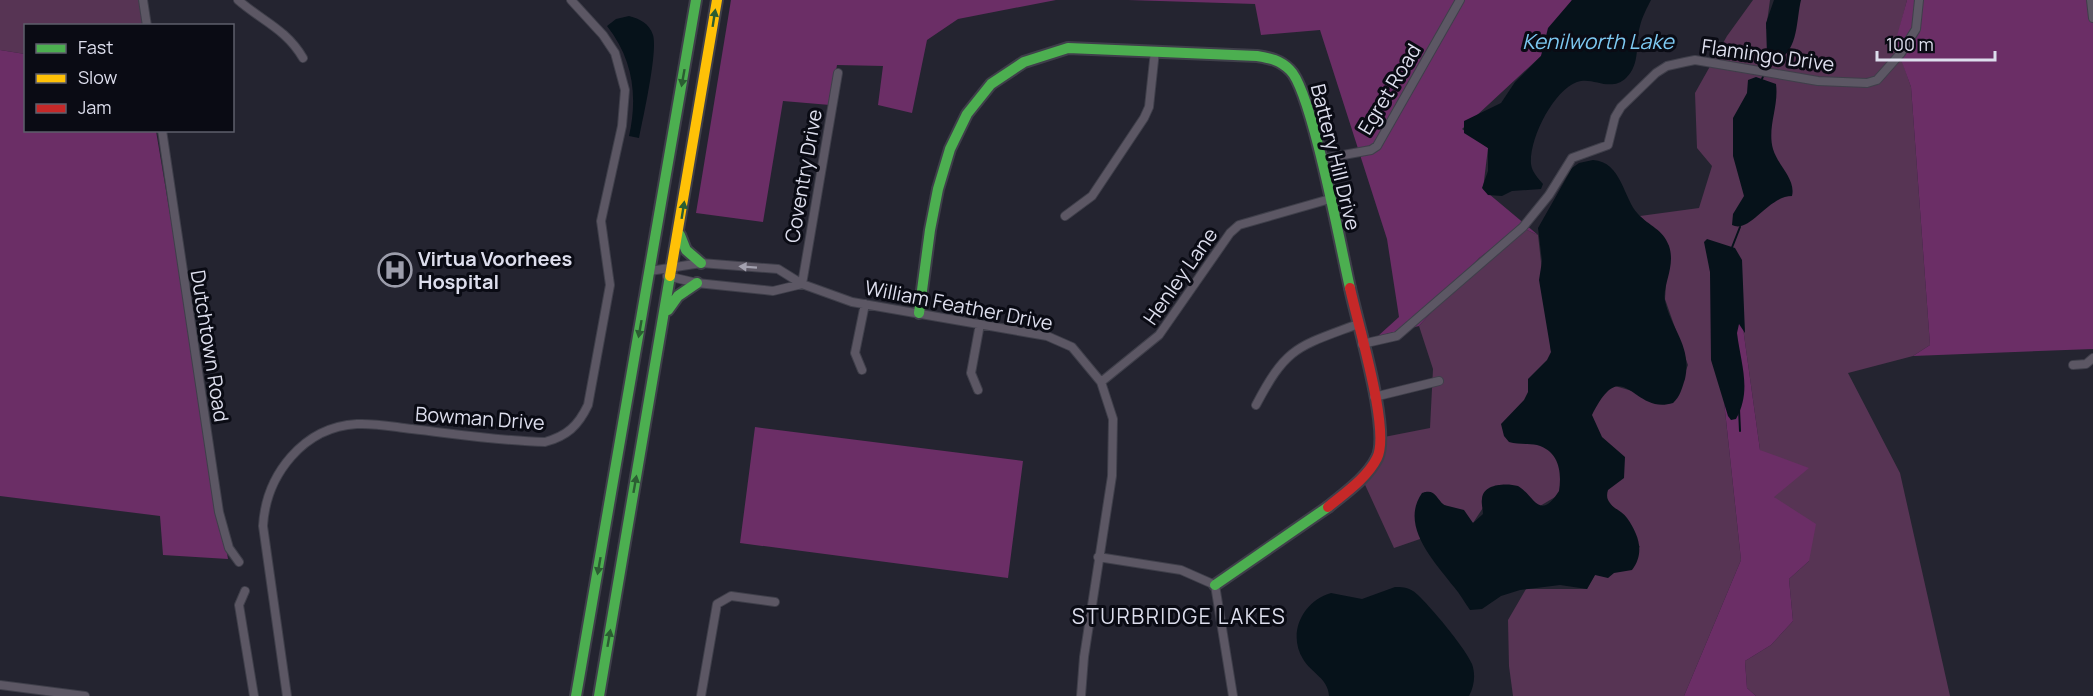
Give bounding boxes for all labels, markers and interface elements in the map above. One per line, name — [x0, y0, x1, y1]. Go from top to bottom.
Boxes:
one-way arrow — [709, 8, 718, 27]
legend — [24, 24, 234, 132]
scale bar — [1877, 24, 1996, 62]
water label: Kenilworth Lake — [1522, 27, 1675, 55]
street label: Flamingo Drive — [1700, 32, 1836, 78]
text: 100 m — [1886, 32, 1934, 56]
text: Fast — [78, 35, 113, 59]
street label: Egret Road — [1351, 39, 1427, 139]
text: Slow — [78, 65, 118, 89]
one-way arrow — [678, 69, 687, 88]
street label: Battery Hill Drive — [1305, 81, 1367, 233]
text: Jam — [78, 95, 112, 119]
street label: Coventry Drive — [778, 107, 828, 245]
one-way arrow — [678, 201, 687, 220]
street label: Henley Lane — [1137, 222, 1223, 330]
place label: Virtua Voorhees Hospital — [418, 245, 573, 295]
hospital icon: Virtua Voorhees Hospital — [377, 252, 413, 288]
one-way arrow — [738, 262, 757, 271]
street label: Dutchtown Road — [185, 268, 235, 424]
street label: William Feather Drive — [863, 274, 1055, 336]
one-way arrow — [636, 319, 645, 338]
street label: Bowman Drive — [414, 400, 546, 436]
one-way arrow — [630, 475, 639, 494]
one-way arrow — [594, 557, 603, 576]
district label: STURBRIDGE LAKES — [1072, 602, 1286, 630]
one-way arrow — [604, 629, 613, 648]

